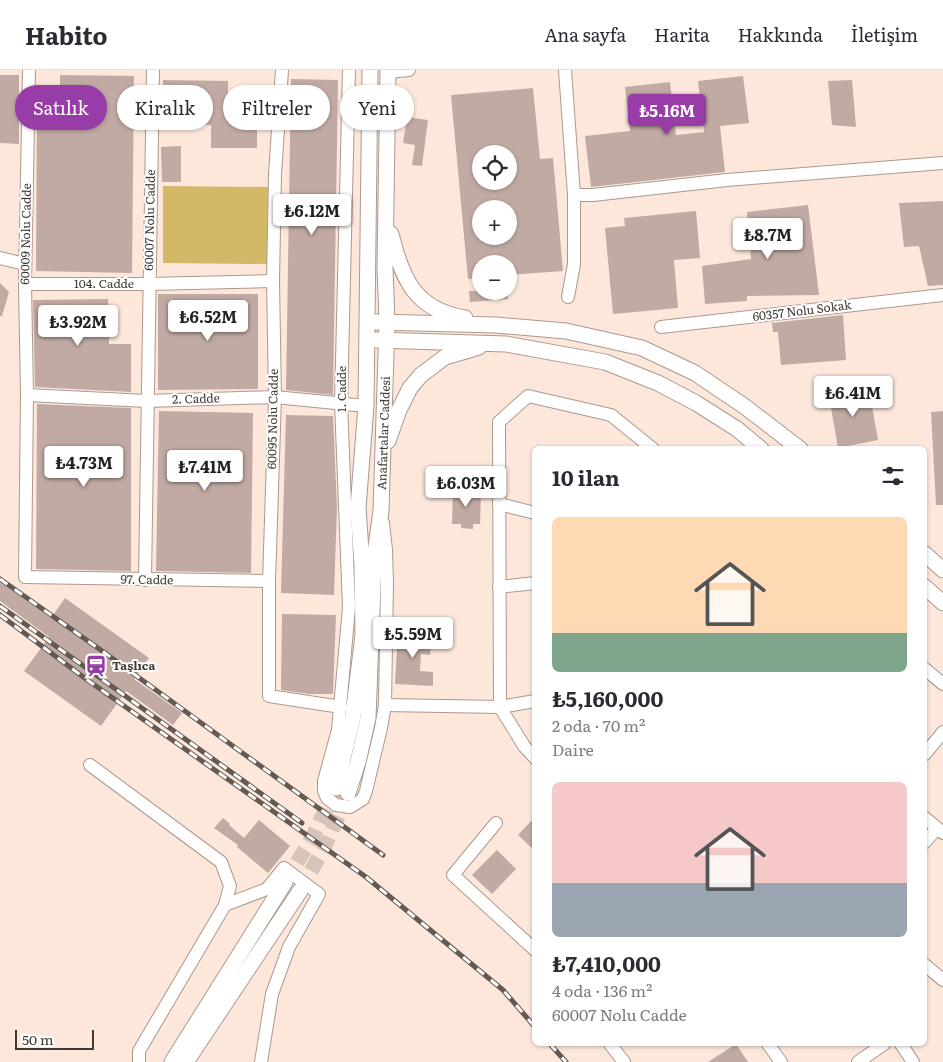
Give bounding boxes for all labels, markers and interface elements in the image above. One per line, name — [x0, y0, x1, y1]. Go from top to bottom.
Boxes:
text: Habito — [25, 17, 108, 52]
text: Ana sayfa — [544, 21, 626, 48]
text: Harita — [654, 21, 710, 48]
text: Hakkında — [738, 21, 823, 48]
text: İletişim — [851, 21, 918, 48]
chip: Satılık — [15, 85, 107, 130]
chip: Kiralık — [117, 85, 213, 130]
chip: Filtreler — [223, 85, 330, 130]
chip: Yeni — [340, 85, 414, 130]
pin: ₺5.16M — [626, 93, 708, 136]
text: ₺5.16M — [639, 98, 695, 122]
map controls — [472, 145, 517, 300]
button: locate — [472, 145, 517, 190]
street label: 60007 Nolu Cadde — [139, 169, 159, 271]
street label: 60009 Nolu Cadde — [15, 183, 35, 285]
pin: ₺6.12M — [271, 194, 353, 236]
text: ₺6.12M — [284, 198, 340, 222]
button: + — [472, 200, 517, 245]
pin: ₺8.7M — [733, 218, 803, 260]
text: ₺8.7M — [744, 222, 792, 246]
button: − — [472, 255, 517, 300]
street label: 104. Cadde — [74, 274, 134, 292]
street label: 60357 Nolu Sokak — [751, 295, 853, 325]
pin: ₺6.52M — [167, 300, 249, 342]
pin: ₺3.92M — [37, 304, 119, 347]
text: ₺6.52M — [179, 304, 237, 328]
text: ₺3.92M — [49, 309, 107, 333]
street label: 1. Cadde — [332, 366, 350, 412]
street label: 60095 Nolu Cadde — [262, 369, 282, 469]
street label: Anafartalar Caddesi — [372, 376, 394, 490]
pin: ₺6.41M — [812, 376, 894, 418]
text: ₺6.41M — [825, 380, 881, 404]
street label: 2. Cadde — [172, 388, 220, 408]
pin: ₺4.73M — [43, 446, 125, 488]
text: ₺4.73M — [55, 450, 113, 474]
pin: ₺7.41M — [164, 450, 246, 492]
text: ₺7.41M — [178, 454, 232, 478]
text: 10 ilan — [552, 461, 620, 492]
icon: filters — [879, 462, 907, 490]
pin: ₺6.03M — [425, 466, 507, 508]
text: ₺6.03M — [436, 470, 496, 494]
icon: home — [685, 549, 775, 639]
street label: 97. Cadde — [120, 570, 174, 588]
pin: ₺5.59M — [372, 616, 454, 659]
text: ₺5.59M — [384, 621, 442, 645]
station icon: Taşlıca — [83, 653, 109, 679]
place label: Taşlıca — [112, 656, 155, 674]
text: ₺5,160,000 — [552, 682, 663, 713]
text: 2 oda · 70 m² — [552, 713, 645, 737]
text: Daire — [552, 737, 594, 761]
icon: home — [685, 814, 775, 904]
text: ₺7,410,000 — [552, 947, 661, 978]
text: 4 oda · 136 m² — [552, 978, 652, 1002]
text: 60007 Nolu Cadde — [552, 1002, 687, 1026]
scale bar — [15, 1027, 94, 1050]
text: 50 m — [22, 1029, 54, 1049]

